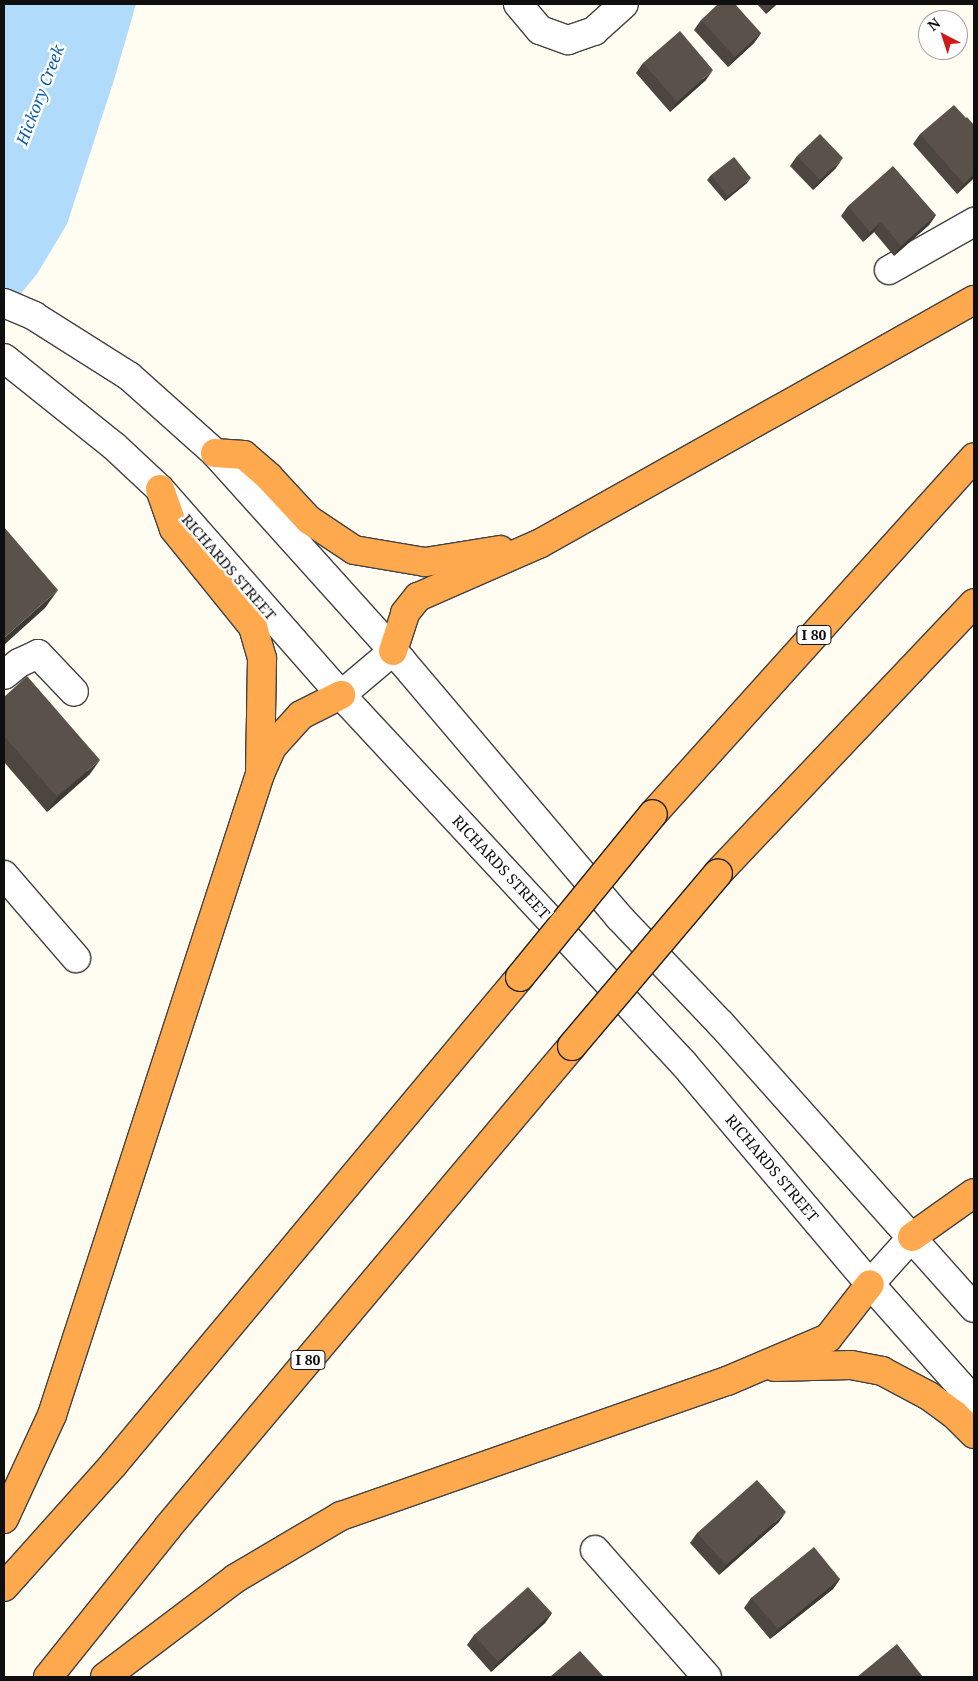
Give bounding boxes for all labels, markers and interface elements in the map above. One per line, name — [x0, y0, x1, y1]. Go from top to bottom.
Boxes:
north arrow — [918, 10, 968, 60]
text: N — [923, 13, 944, 35]
water label: Hickory Creek — [12, 42, 68, 148]
street label: RICHARDS STREET — [178, 510, 280, 624]
road number: I 80 — [795, 624, 833, 646]
street label: RICHARDS STREET — [449, 812, 553, 922]
street label: RICHARDS STREET — [722, 1111, 822, 1225]
road number: I 80 — [289, 1348, 327, 1372]

